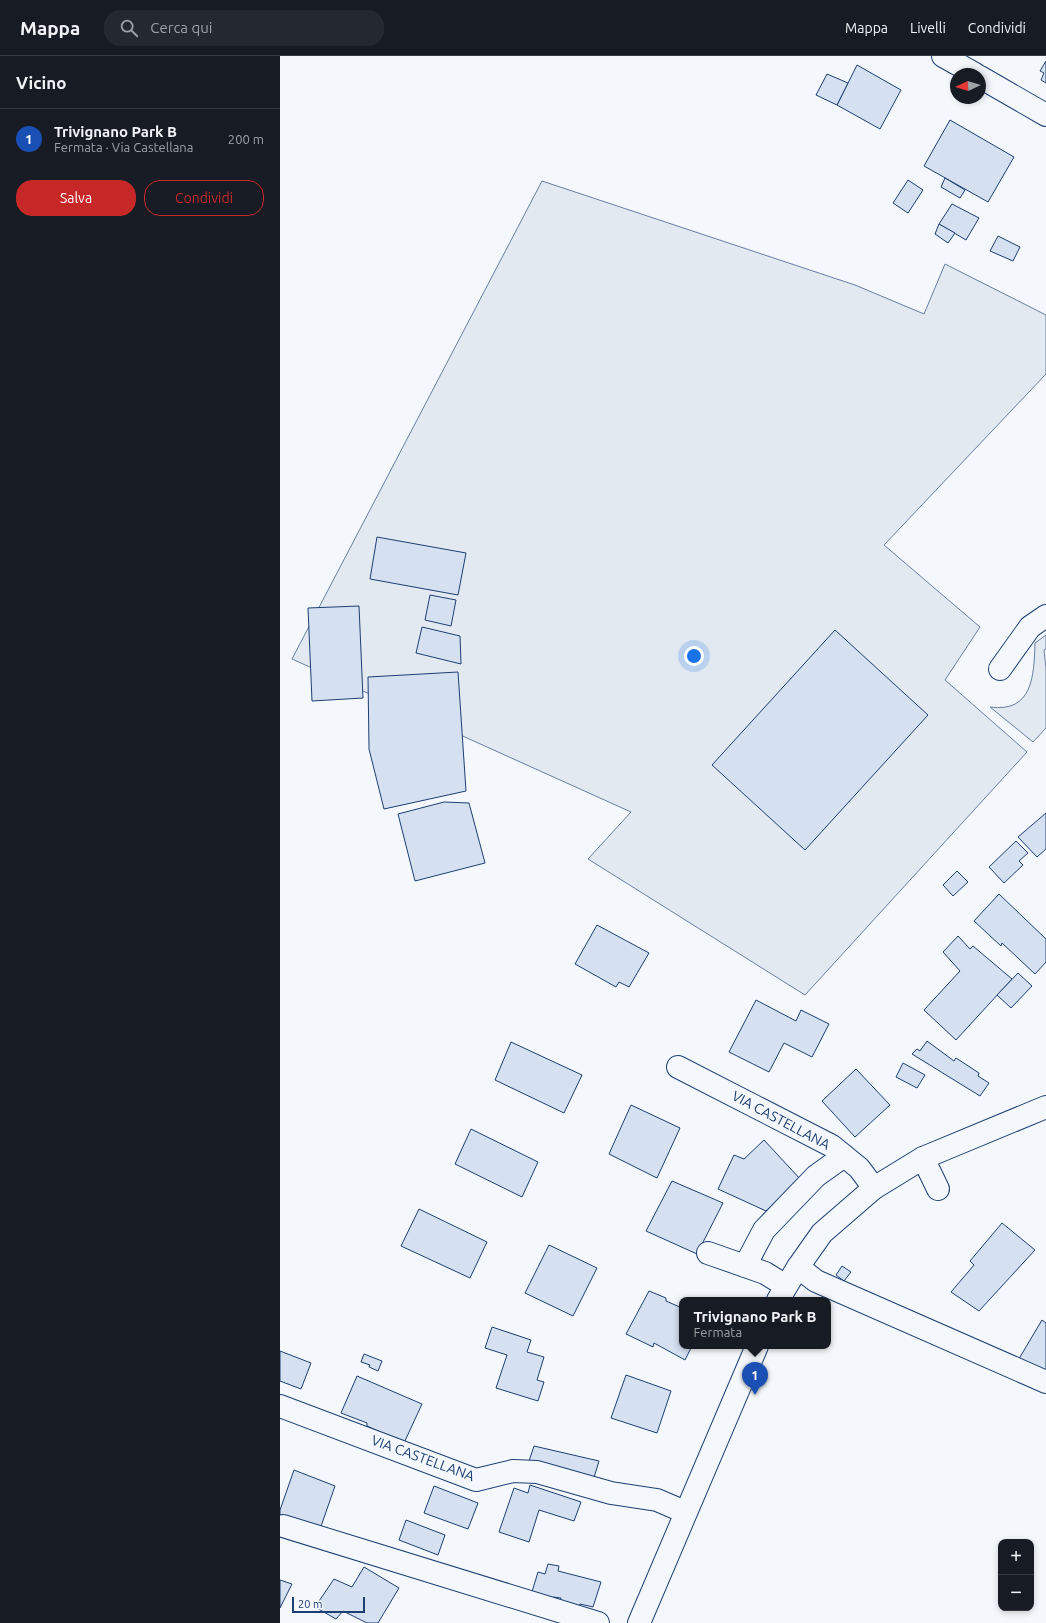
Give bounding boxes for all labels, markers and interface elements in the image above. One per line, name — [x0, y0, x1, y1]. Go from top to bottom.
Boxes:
search box — [104, 10, 384, 46]
text: Mappa — [20, 17, 80, 39]
icon: search — [118, 17, 140, 39]
text: Cerca qui — [150, 19, 213, 36]
text: Mappa — [845, 20, 888, 36]
text: Livelli — [910, 20, 946, 36]
text: Condividi — [968, 20, 1026, 36]
north arrow — [950, 68, 986, 104]
text: Vicino — [16, 73, 66, 92]
text: Trivignano Park B — [54, 123, 177, 140]
text: 1 — [25, 132, 33, 146]
text: 200 m — [228, 132, 264, 146]
text: Fermata · Via Castellana — [54, 140, 193, 154]
button: Salva — [16, 180, 136, 216]
button: Condividi — [144, 180, 264, 216]
your location — [684, 646, 704, 666]
street label: VIA CASTELLANA — [729, 1087, 833, 1153]
popup — [679, 1297, 831, 1349]
text: Trivignano Park B — [693, 1308, 817, 1325]
text: Fermata — [693, 1325, 742, 1339]
pin: 1 — [742, 1362, 768, 1395]
street label: VIA CASTELLANA — [369, 1432, 477, 1484]
map controls — [998, 1539, 1034, 1611]
button: + — [998, 1539, 1034, 1575]
button: − — [998, 1575, 1034, 1611]
scale bar — [292, 1595, 365, 1614]
text: 20 m — [298, 1598, 322, 1610]

